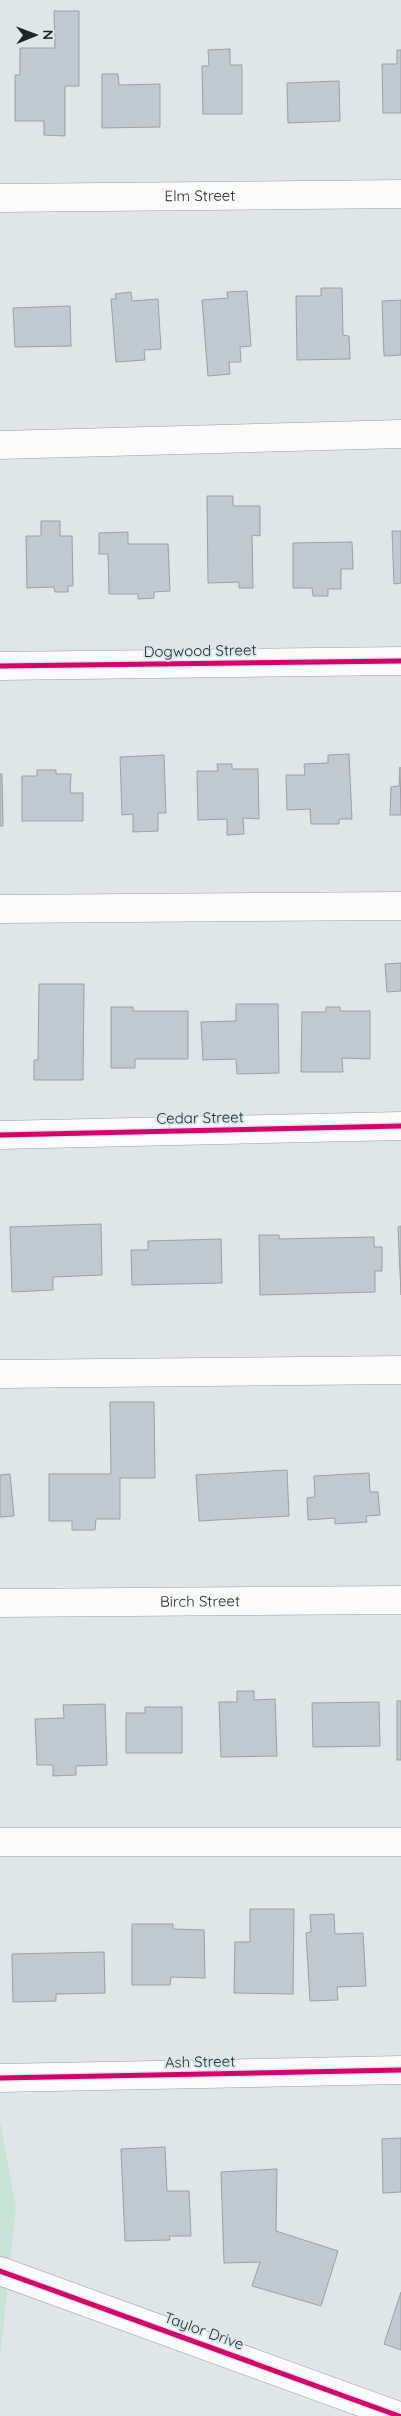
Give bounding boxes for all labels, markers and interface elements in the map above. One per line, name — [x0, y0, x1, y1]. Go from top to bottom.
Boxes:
north arrow — [10, 10, 60, 60]
text: N — [39, 29, 57, 40]
street label: Elm Street — [164, 186, 235, 205]
street label: Dogwood Street — [143, 640, 257, 661]
street label: Cedar Street — [156, 1107, 244, 1128]
street label: Birch Street — [160, 1591, 240, 1611]
street label: Ash Street — [165, 2051, 235, 2072]
street label: Taylor Drive — [162, 2307, 247, 2354]

